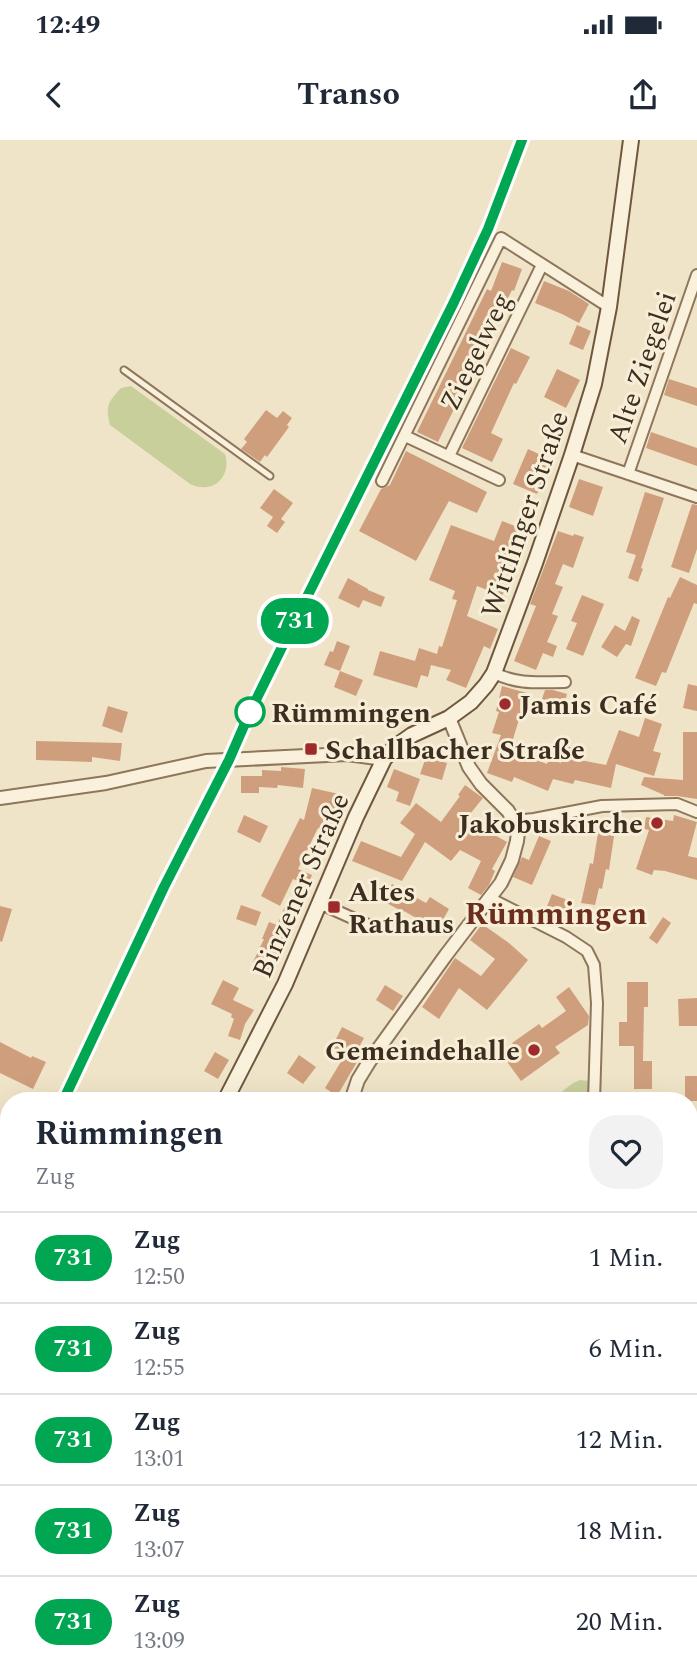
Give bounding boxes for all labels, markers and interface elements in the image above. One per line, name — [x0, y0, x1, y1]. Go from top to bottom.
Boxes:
text: 12:49 — [35, 5, 100, 45]
text: Transo — [297, 70, 400, 119]
icon: back — [35, 76, 73, 114]
icon: share — [624, 76, 662, 114]
street label: Ziegelweg — [429, 285, 524, 418]
street label: Alte Ziegelei — [596, 285, 689, 450]
street label: Wittlinger Straße — [470, 405, 581, 624]
line badge: 731 — [255, 598, 335, 644]
text: 731 — [275, 603, 315, 639]
place label: Jamis Café — [519, 684, 657, 727]
place label: Rümmingen — [271, 692, 431, 735]
marker: Jamis Café — [497, 696, 513, 712]
marker: Rümmingen — [235, 697, 265, 727]
place label: Schallbacher Straße — [325, 729, 585, 772]
marker: Schallbacher Straße — [303, 741, 319, 757]
street label: Binzener Straße — [241, 786, 361, 985]
place label: Jakobuskirche — [458, 803, 643, 846]
marker: Jakobuskirche — [649, 815, 665, 831]
place label: Altes Rathaus — [348, 871, 454, 946]
district label: Rümmingen — [465, 890, 648, 939]
marker: Altes Rathaus — [326, 899, 342, 915]
place label: Gemeindehalle — [325, 1030, 520, 1073]
marker: Gemeindehalle — [526, 1042, 542, 1058]
text: Rümmingen — [35, 1109, 223, 1159]
button: heart — [589, 1115, 663, 1189]
text: Zug — [35, 1160, 75, 1195]
text: Zug — [133, 1220, 181, 1260]
text: 1 Min. — [589, 1238, 663, 1278]
text: 731 — [53, 1240, 94, 1276]
text: 12:50 — [133, 1260, 185, 1295]
text: Zug — [133, 1311, 181, 1351]
text: 6 Min. — [589, 1329, 663, 1369]
text: 731 — [53, 1331, 94, 1367]
text: 12:55 — [133, 1351, 185, 1386]
text: Zug — [133, 1402, 181, 1442]
text: 12 Min. — [576, 1420, 663, 1460]
text: 731 — [53, 1422, 94, 1458]
text: 13:01 — [133, 1442, 185, 1477]
text: Zug — [133, 1493, 181, 1533]
text: 18 Min. — [576, 1511, 663, 1551]
text: 731 — [53, 1513, 94, 1549]
text: 13:07 — [133, 1533, 185, 1568]
text: Zug — [133, 1584, 181, 1624]
text: 20 Min. — [576, 1602, 663, 1642]
text: 731 — [53, 1604, 94, 1640]
text: 13:09 — [133, 1624, 185, 1659]

